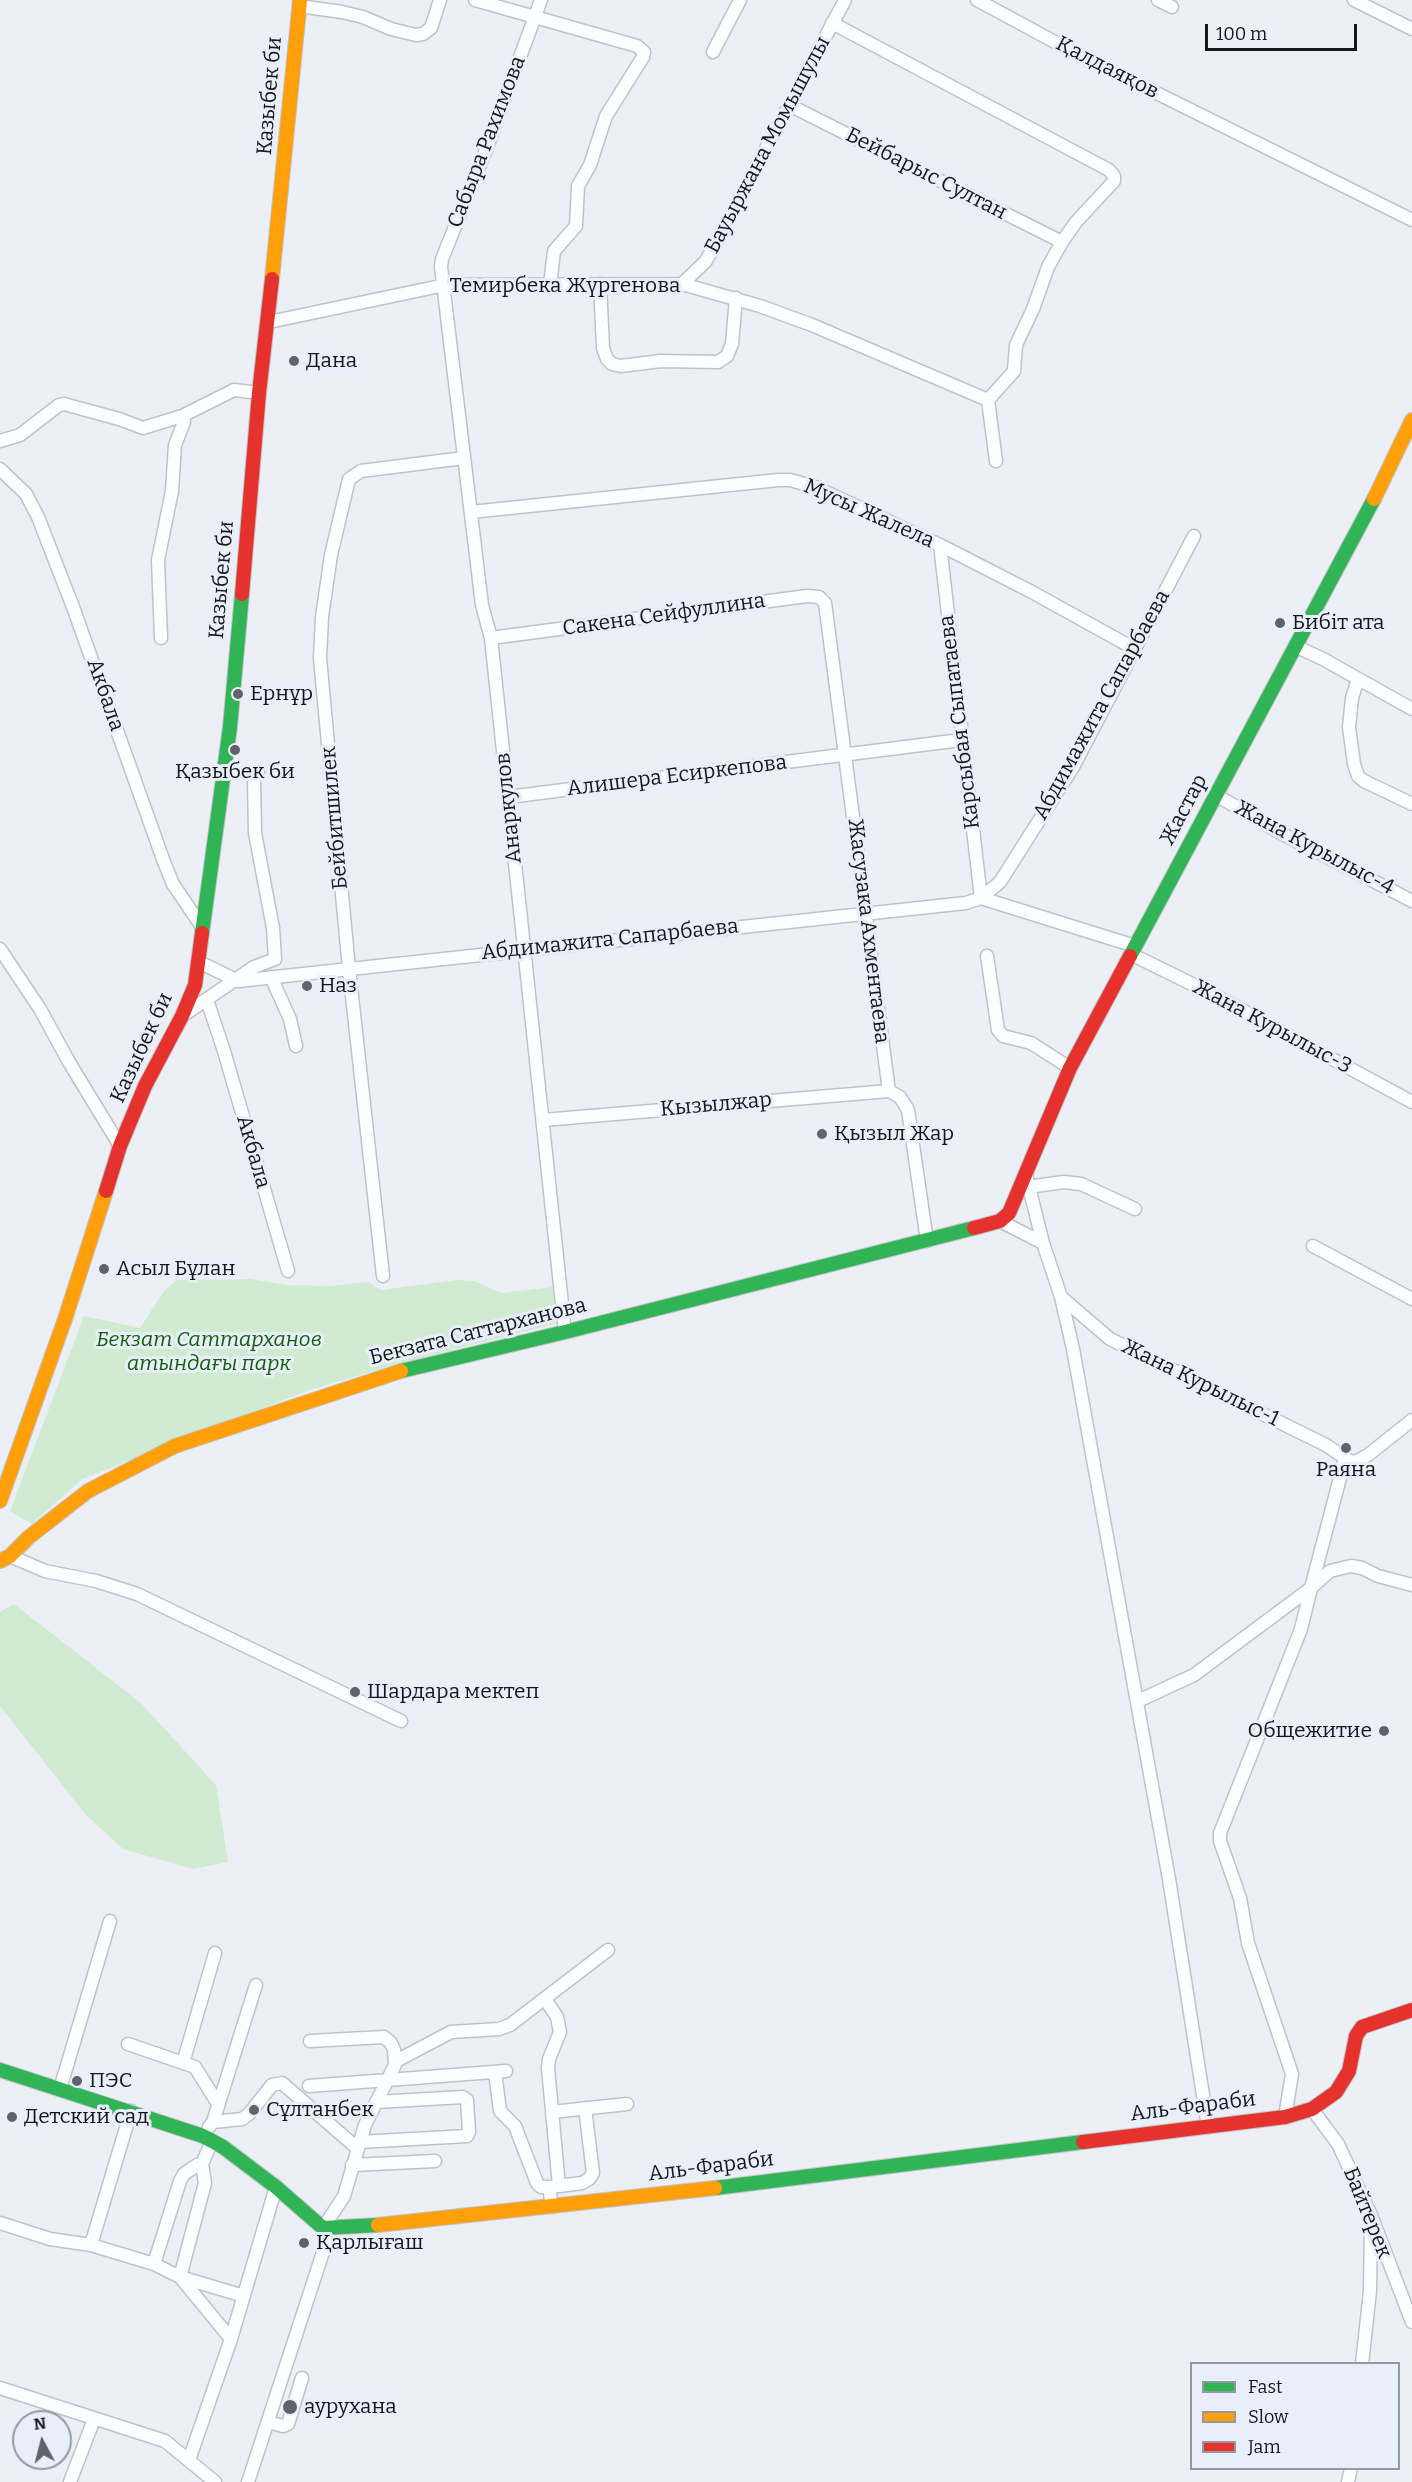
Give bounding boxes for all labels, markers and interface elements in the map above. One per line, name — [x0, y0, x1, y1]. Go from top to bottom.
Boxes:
scale bar — [1208, 12, 1360, 50]
text: 100 m — [1216, 23, 1267, 45]
street label: Қалдаяқов — [1051, 31, 1163, 105]
street label: Бауыржана Момышулы — [700, 32, 836, 258]
street label: Казыбек би — [252, 36, 288, 156]
street label: Сабыра Рахимова — [443, 53, 531, 231]
street label: Бейбарыс Султан — [841, 122, 1011, 226]
street label: Темирбека Жүргенова — [449, 273, 681, 299]
place label: Дана — [306, 348, 357, 374]
marker: Дана — [287, 354, 301, 368]
street label: Мусы Жалела — [800, 474, 938, 554]
street label: Казыбек би — [204, 520, 240, 640]
street label: Абдимажита Сапарбаева — [1028, 586, 1176, 824]
street label: Сакена Сейфуллина — [561, 588, 767, 642]
place label: Бибіт ата — [1292, 610, 1385, 636]
street label: Карсыбая Сыпатаева — [934, 613, 986, 831]
marker: Бибіт ата — [1273, 616, 1287, 630]
street label: Акбала — [81, 655, 129, 735]
place label: Ернұр — [250, 681, 313, 707]
marker: Ернұр — [231, 687, 245, 701]
marker: Қазыбек би — [228, 743, 242, 757]
street label: Бейбитшилек — [316, 745, 354, 891]
street label: Алишера Есиркепова — [565, 750, 789, 802]
street label: Анаркулов — [491, 751, 527, 865]
place label: Қазыбек би — [175, 759, 295, 785]
street label: Жастар — [1155, 770, 1213, 850]
street label: Жана Курылыс-4 — [1230, 795, 1398, 901]
street label: Жасузака Ахментаева — [842, 817, 894, 1045]
street label: Абдимажита Сапарбаева — [480, 914, 740, 966]
place label: Наз — [319, 973, 357, 999]
street label: Жана Курылыс-3 — [1188, 974, 1356, 1080]
marker: Наз — [300, 979, 314, 993]
street label: Казыбек би — [106, 989, 178, 1107]
street label: Кызылжар — [659, 1088, 773, 1122]
street label: Акбала — [231, 1112, 275, 1192]
place label: Қызыл Жар — [834, 1121, 954, 1147]
marker: Қызыл Жар — [815, 1127, 829, 1141]
place label: Асыл Бұлан — [116, 1256, 235, 1282]
marker: Асыл Бұлан — [97, 1262, 111, 1276]
street label: Бекзата Саттарханова — [367, 1293, 589, 1371]
park label: Бекзат Саттарханов атындағы парк — [96, 1327, 322, 1377]
street label: Жана Курылыс-1 — [1117, 1334, 1283, 1432]
marker: Раяна — [1339, 1441, 1353, 1455]
place label: Раяна — [1316, 1457, 1376, 1483]
place label: Шардара мектеп — [367, 1679, 539, 1705]
marker: Шардара мектеп — [348, 1685, 362, 1699]
place label: Общежитие — [1248, 1718, 1372, 1744]
marker: Общежитие — [1377, 1724, 1391, 1738]
place label: ПЭС — [89, 2068, 132, 2094]
marker: ПЭС — [70, 2074, 84, 2088]
street label: Аль-Фараби — [1129, 2087, 1257, 2127]
place label: Сұлтанбек — [266, 2097, 374, 2123]
marker: Сұлтанбек — [247, 2103, 261, 2117]
place label: Детский сад — [24, 2104, 149, 2130]
marker: Детский сад — [5, 2110, 19, 2124]
street label: Аль-Фараби — [647, 2147, 775, 2187]
street label: Байтерек — [1337, 2164, 1397, 2262]
place label: Қарлығаш — [316, 2230, 424, 2256]
marker: Қарлығаш — [297, 2236, 311, 2250]
legend — [1190, 2362, 1400, 2470]
text: Fast — [1248, 2376, 1283, 2398]
place label: аурухана — [304, 2394, 397, 2420]
marker: аурухана — [281, 2398, 299, 2416]
text: Slow — [1248, 2406, 1288, 2428]
north arrow — [12, 2410, 72, 2470]
text: N — [33, 2413, 47, 2434]
text: Jam — [1248, 2436, 1281, 2458]

